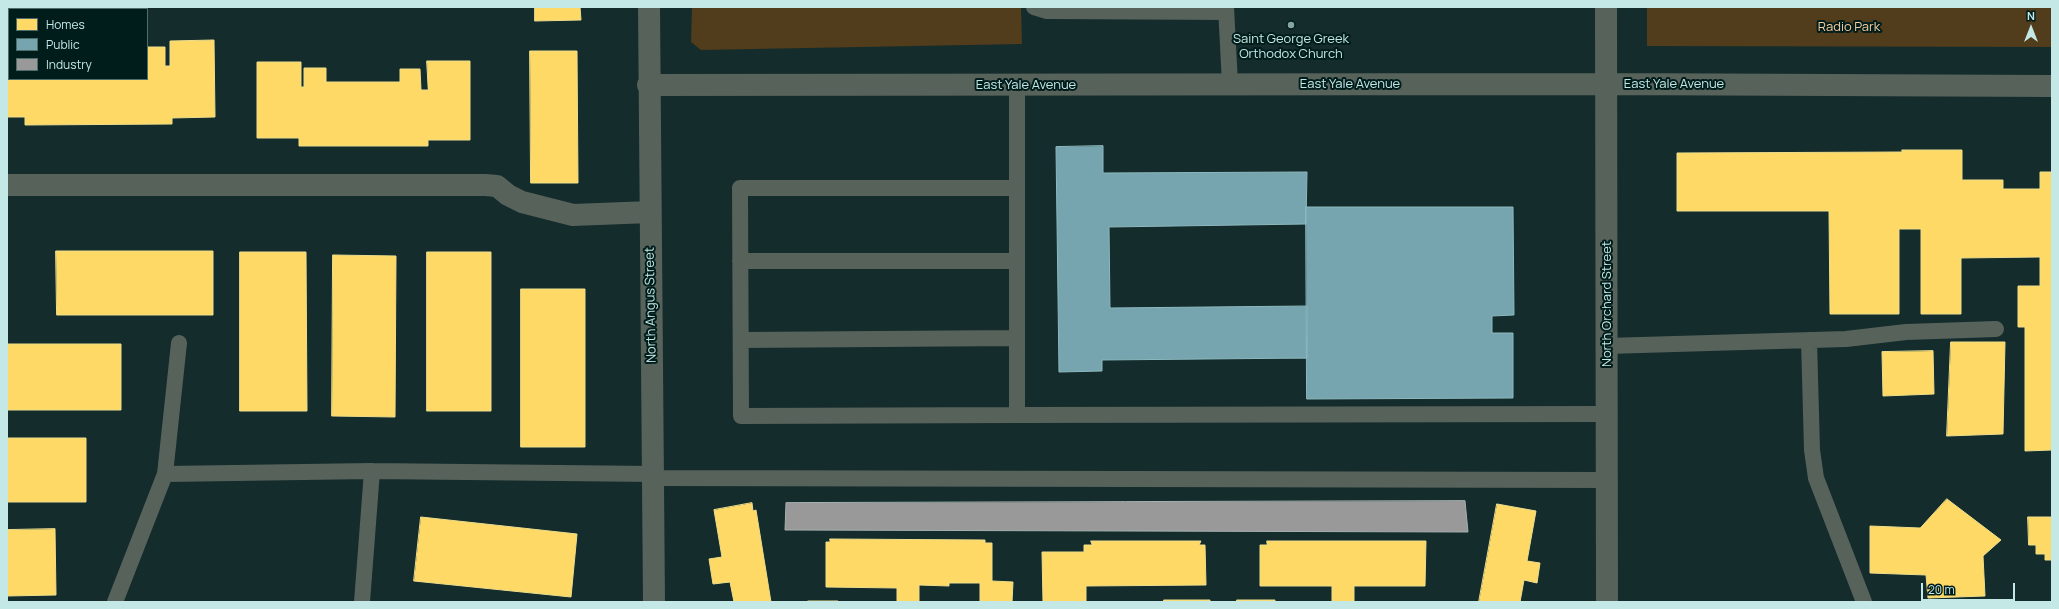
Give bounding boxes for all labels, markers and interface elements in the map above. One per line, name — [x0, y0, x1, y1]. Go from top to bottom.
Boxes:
legend — [8, 8, 148, 80]
north arrow — [2011, 8, 2051, 48]
text: N — [2027, 8, 2035, 23]
text: Homes — [46, 16, 85, 33]
park label: Radio Park — [1818, 19, 1880, 35]
marker: Saint George Greek Orthodox Church — [1286, 20, 1296, 30]
place label: Saint George Greek Orthodox Church — [1233, 31, 1349, 62]
text: Public — [46, 36, 80, 53]
text: Industry — [46, 56, 92, 73]
street label: East Yale Avenue — [1300, 76, 1400, 92]
street label: East Yale Avenue — [1624, 76, 1724, 92]
street label: East Yale Avenue — [976, 77, 1076, 93]
street label: North Orchard Street — [1599, 241, 1615, 367]
street label: North Angus Street — [642, 247, 660, 363]
scale bar — [1923, 575, 2017, 601]
text: 20 m — [1928, 581, 1955, 598]

